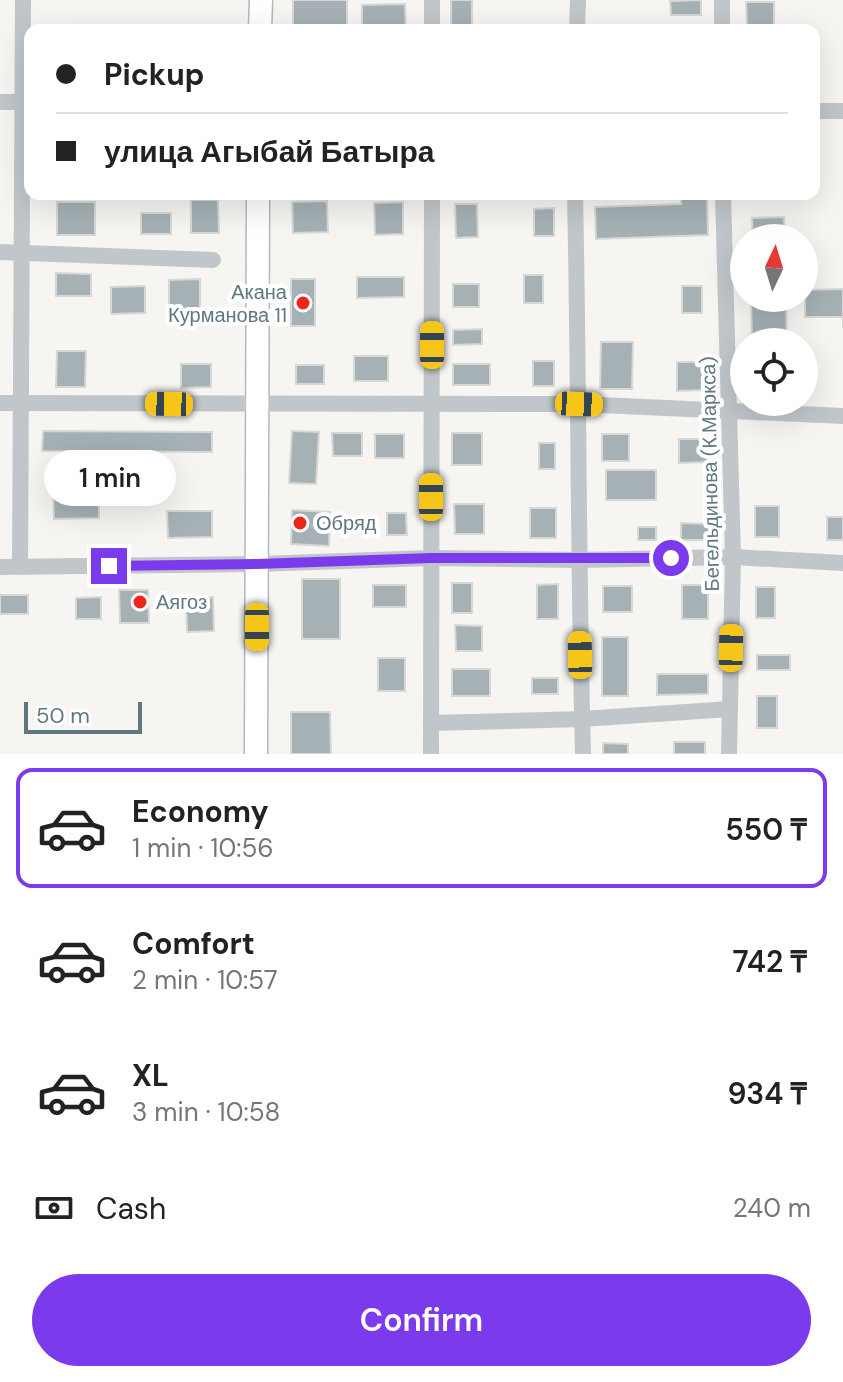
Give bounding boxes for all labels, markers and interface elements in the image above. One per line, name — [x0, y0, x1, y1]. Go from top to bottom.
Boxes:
text: Pickup — [104, 55, 204, 94]
text: улица Агыбай Батыра — [104, 132, 434, 171]
north arrow — [730, 224, 818, 312]
map controls — [730, 224, 818, 416]
place label: Акана Курманова 11 — [168, 279, 288, 328]
marker: Акана Курманова 11 — [294, 294, 312, 312]
car — [420, 321, 444, 369]
button: locate — [730, 328, 818, 416]
street label: Бегельдинова (К.Маркса) — [695, 356, 725, 592]
car — [555, 391, 603, 417]
car — [145, 392, 193, 416]
callout: 1 min — [43, 450, 175, 506]
text: 1 min — [79, 461, 141, 495]
car — [419, 473, 443, 521]
place label: Обряд — [316, 510, 377, 536]
marker: Обряд — [291, 514, 309, 532]
route start — [653, 540, 689, 576]
route end — [91, 548, 127, 584]
place label: Аягоз — [156, 589, 207, 615]
marker: Аягоз — [131, 593, 149, 611]
car — [245, 603, 269, 651]
car — [719, 624, 743, 672]
car — [568, 631, 592, 679]
scale bar — [24, 698, 142, 734]
text: 50 m — [36, 701, 90, 730]
icon: car — [36, 792, 108, 864]
text: Economy — [132, 792, 269, 831]
text: 550 ₸ — [725, 810, 807, 849]
text: 1 min · 10:56 — [132, 831, 274, 865]
icon: car — [36, 924, 108, 996]
text: Comfort — [132, 924, 255, 963]
text: 742 ₸ — [732, 942, 807, 981]
text: 2 min · 10:57 — [132, 963, 278, 997]
icon: car — [36, 1056, 108, 1128]
text: XL — [132, 1056, 169, 1095]
text: 934 ₸ — [727, 1074, 807, 1113]
text: 3 min · 10:58 — [132, 1095, 280, 1129]
icon: cash — [32, 1186, 76, 1230]
text: Cash — [96, 1189, 166, 1228]
text: 240 m — [733, 1191, 811, 1225]
button: Confirm — [32, 1274, 811, 1366]

